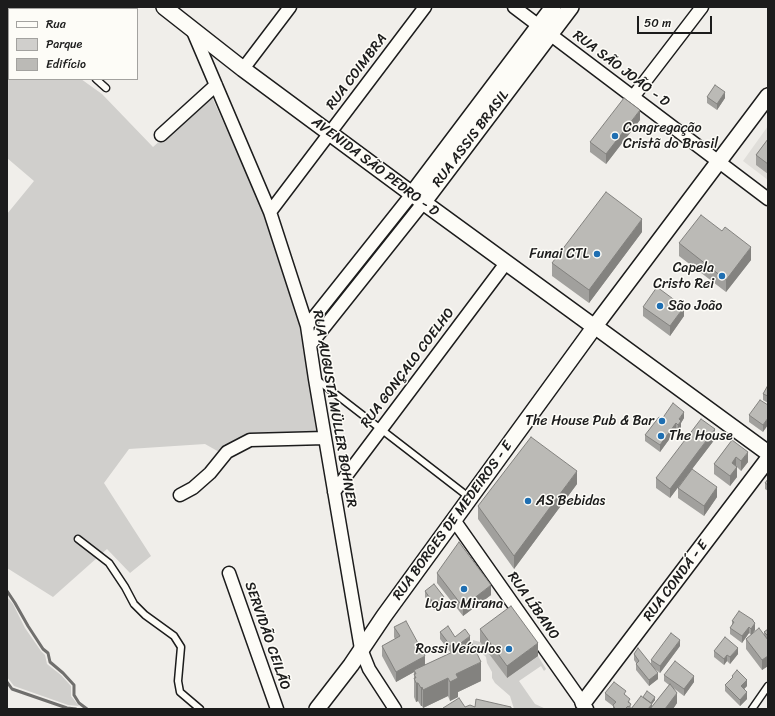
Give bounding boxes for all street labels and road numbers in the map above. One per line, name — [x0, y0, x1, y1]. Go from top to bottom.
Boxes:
street label: RUA SÃO JOÃO - D — [569, 27, 673, 111]
street label: RUA COIMBRA — [323, 31, 391, 113]
street label: RUA ASSIS BRASIL — [429, 87, 513, 191]
street label: AVENIDA SÃO PEDRO - D — [308, 114, 442, 220]
street label: RUA GONÇALO COELHO — [358, 305, 458, 431]
street label: RUA AUGUSTA MÜLLER BOHNER — [308, 309, 360, 509]
street label: RUA BORGES DE MEDEIROS - E — [390, 438, 516, 604]
street label: RUA CONDÁ - E — [640, 537, 712, 625]
street label: RUA LÍBANO — [503, 569, 563, 643]
street label: SERVIDÃO CEILÃO — [241, 580, 293, 692]

